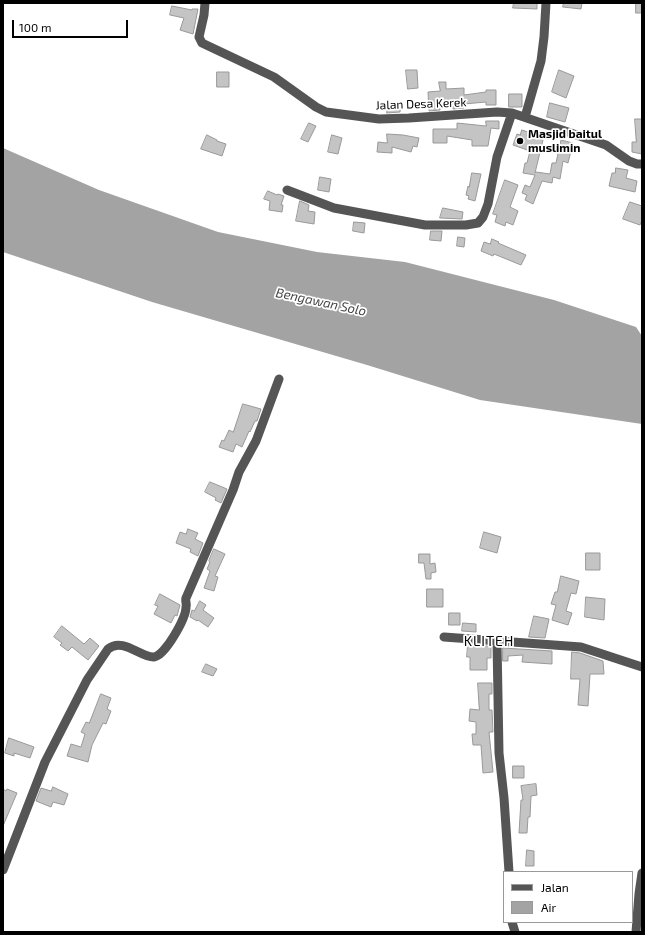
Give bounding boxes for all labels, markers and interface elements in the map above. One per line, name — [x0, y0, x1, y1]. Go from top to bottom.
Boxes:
scale bar — [14, 12, 130, 38]
text: 100 m — [19, 20, 51, 34]
street label: Jalan Desa Kerek — [375, 95, 467, 113]
place label: Masjid baitul muslimin — [528, 127, 602, 155]
marker: Masjid baitul muslimin — [515, 136, 525, 146]
water label: Bengawan Solo — [274, 285, 368, 319]
district label: KLITEH — [464, 633, 514, 649]
legend — [503, 871, 633, 923]
text: Jalan — [541, 880, 569, 894]
text: Air — [541, 900, 556, 914]

